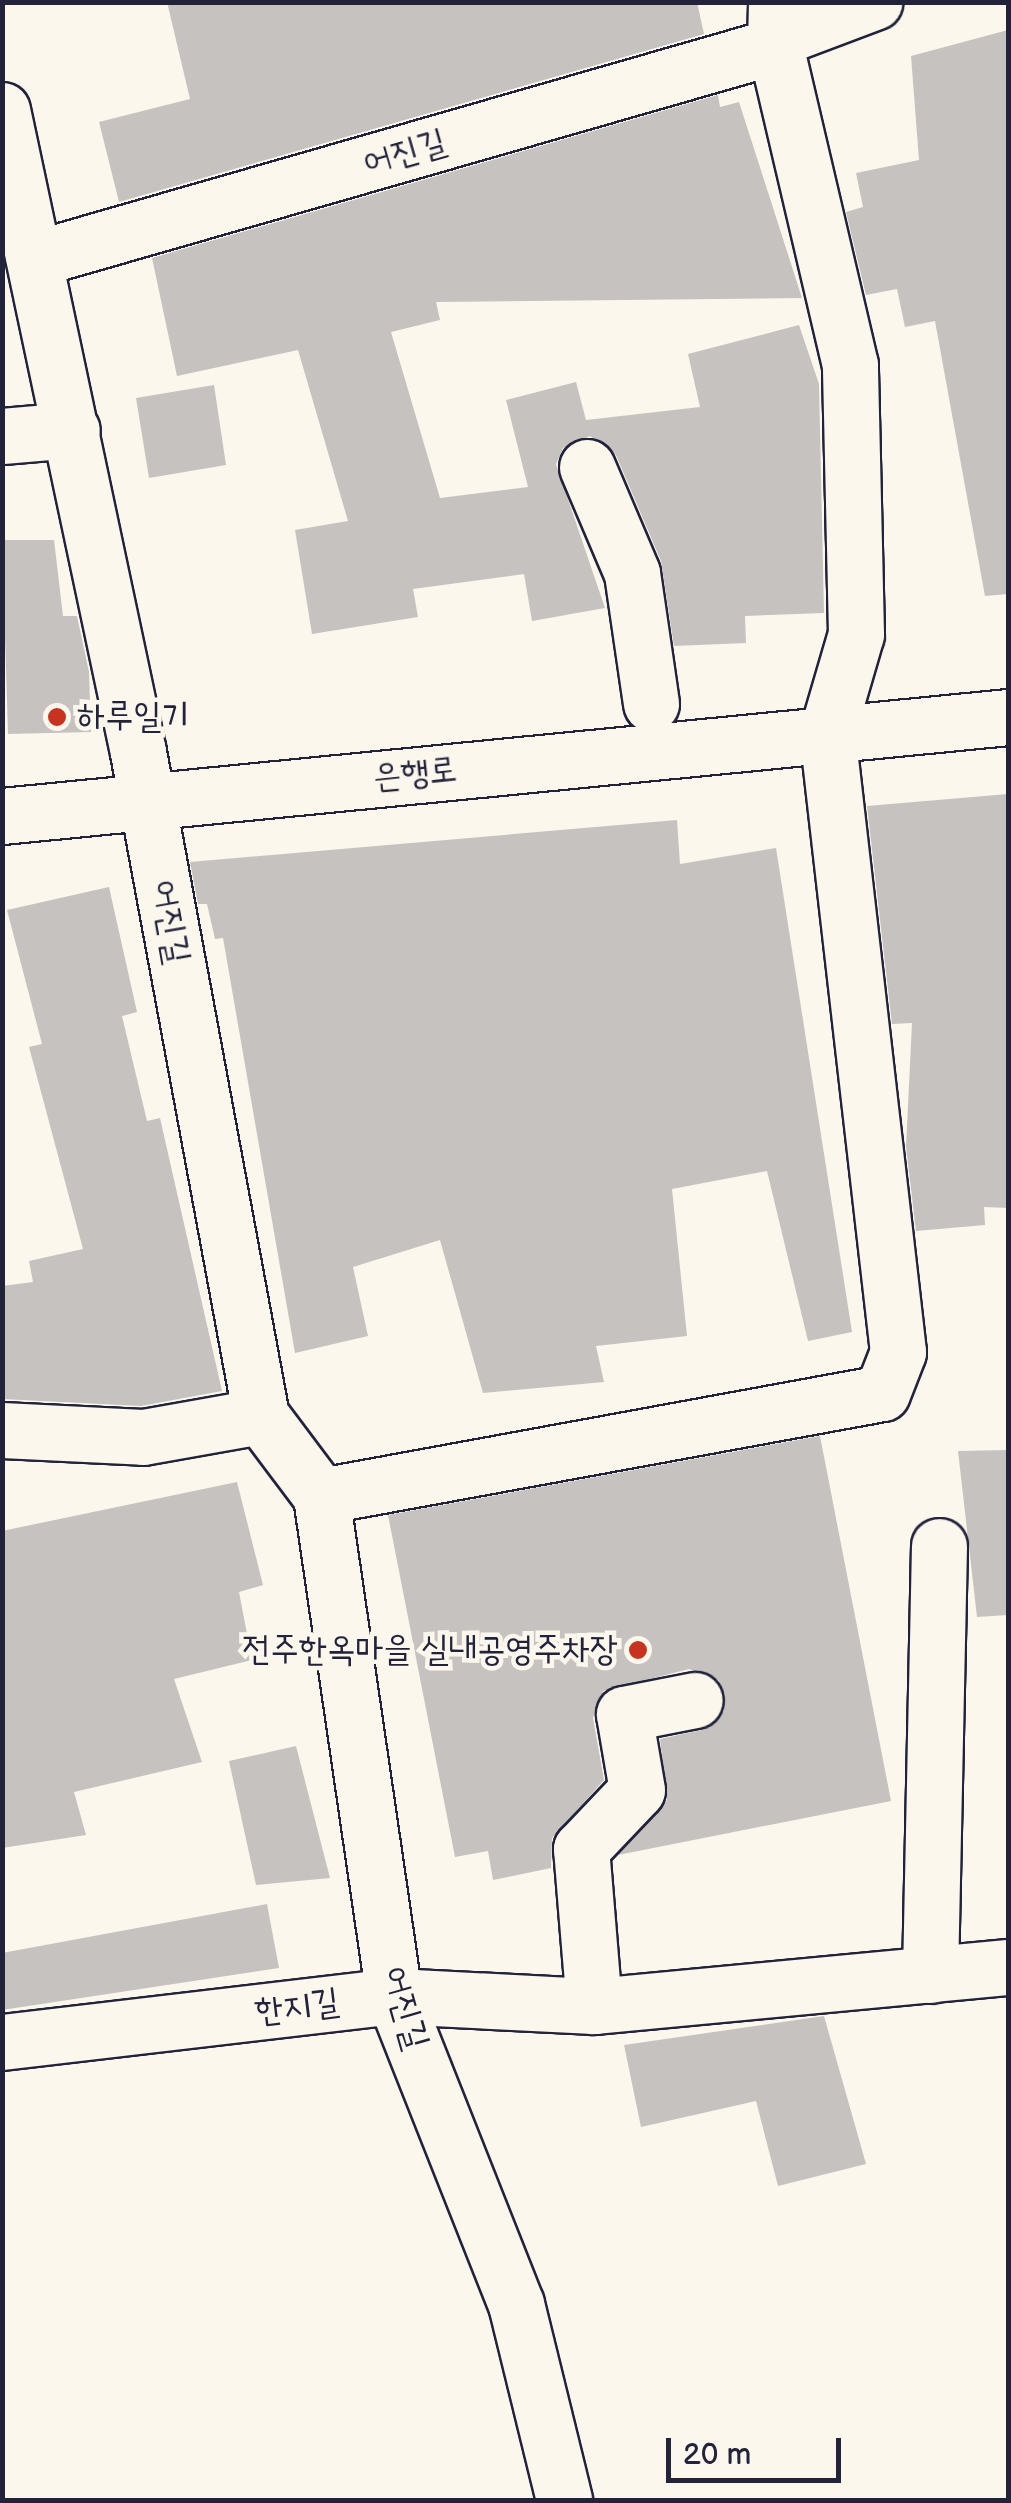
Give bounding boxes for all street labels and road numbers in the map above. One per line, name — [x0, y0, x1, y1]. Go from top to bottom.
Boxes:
street label: 어진길 — [359, 121, 451, 185]
street label: 은행로 — [371, 749, 459, 799]
street label: 어진길 — [142, 877, 198, 967]
street label: 어진길 — [373, 1962, 437, 2054]
street label: 한지길 — [253, 1981, 341, 2033]

